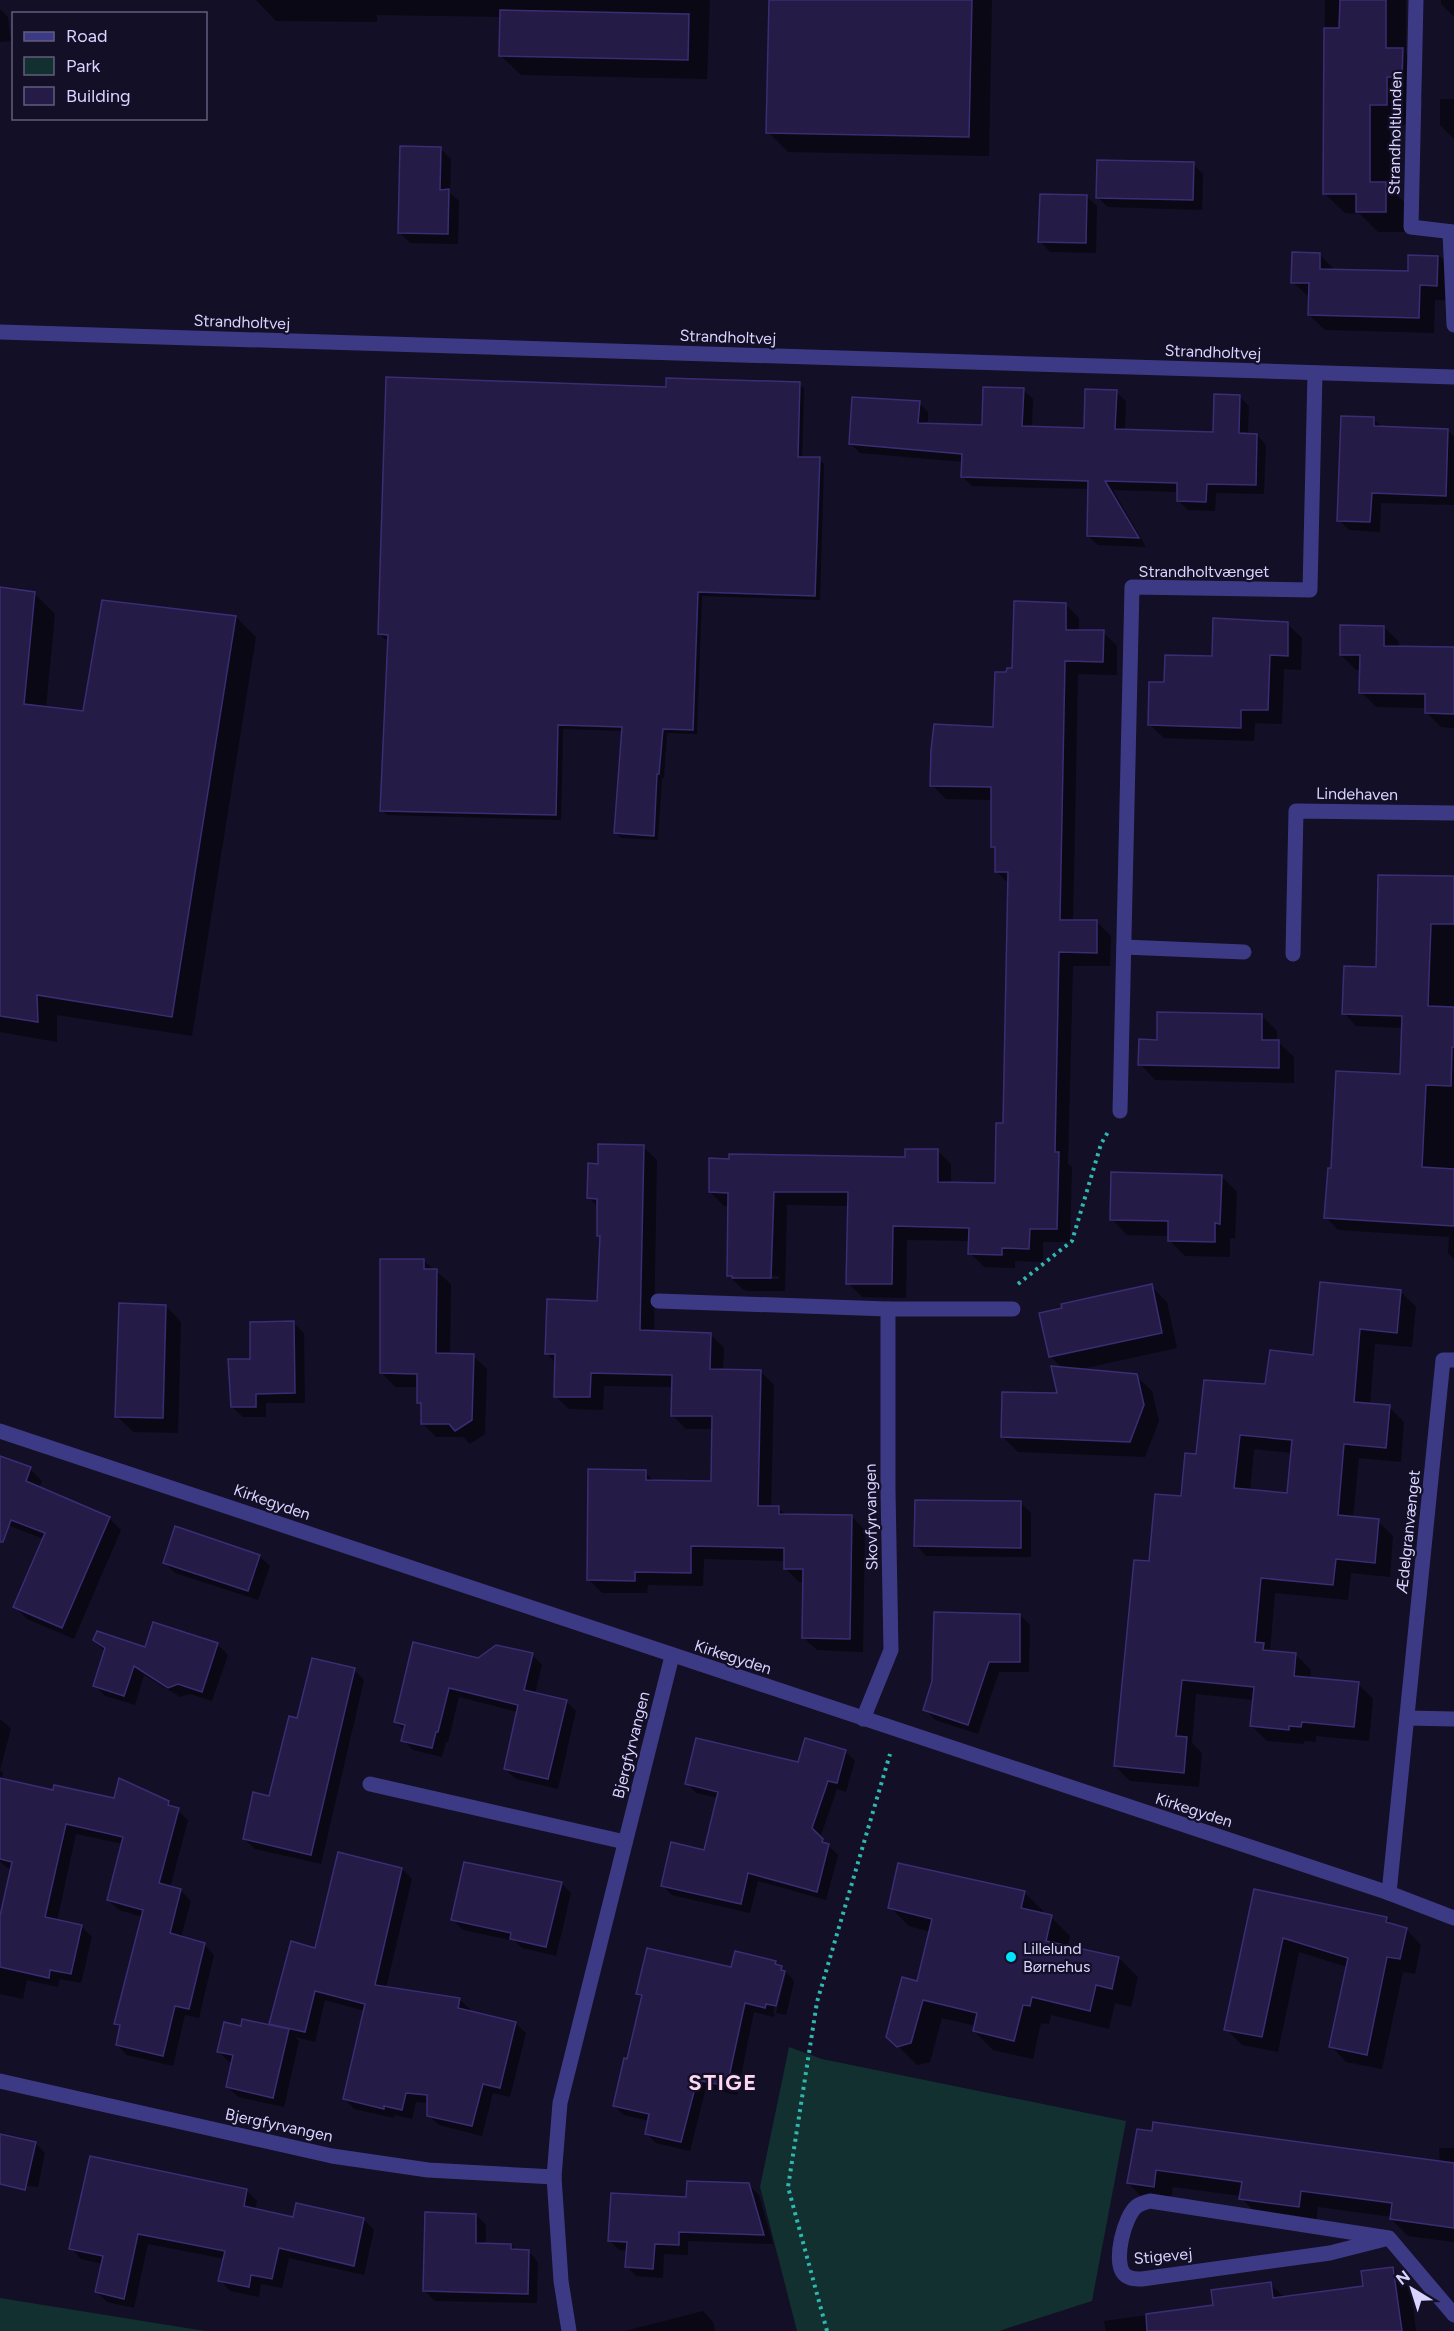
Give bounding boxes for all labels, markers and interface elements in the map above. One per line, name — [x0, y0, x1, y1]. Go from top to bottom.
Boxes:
legend — [12, 12, 207, 120]
text: Road — [66, 25, 107, 47]
text: Park — [66, 55, 101, 77]
street label: Strandholtlunden — [1384, 71, 1406, 195]
text: Building — [66, 85, 131, 107]
street label: Strandholtvej — [193, 311, 291, 333]
street label: Strandholtvej — [679, 326, 777, 348]
street label: Strandholtvej — [1164, 341, 1262, 363]
street label: Strandholtvænget — [1139, 562, 1269, 581]
street label: Lindehaven — [1316, 784, 1398, 804]
street label: Skovfyrvangen — [861, 1463, 881, 1571]
street label: Ædelgranvænget — [1392, 1469, 1424, 1595]
street label: Kirkegyden — [231, 1480, 313, 1524]
street label: Kirkegyden — [692, 1636, 774, 1678]
street label: Bjergfyrvangen — [609, 1689, 653, 1800]
street label: Kirkegyden — [1153, 1789, 1235, 1831]
place label: Lillelund Børnehus — [1023, 1939, 1090, 1976]
marker: Lillelund Børnehus — [1004, 1950, 1018, 1964]
district label: STIGE — [688, 2069, 758, 2096]
street label: Bjergfyrvangen — [223, 2104, 335, 2146]
street label: Stigevej — [1133, 2244, 1193, 2268]
north arrow — [1382, 2259, 1442, 2319]
text: N — [1392, 2266, 1414, 2289]

